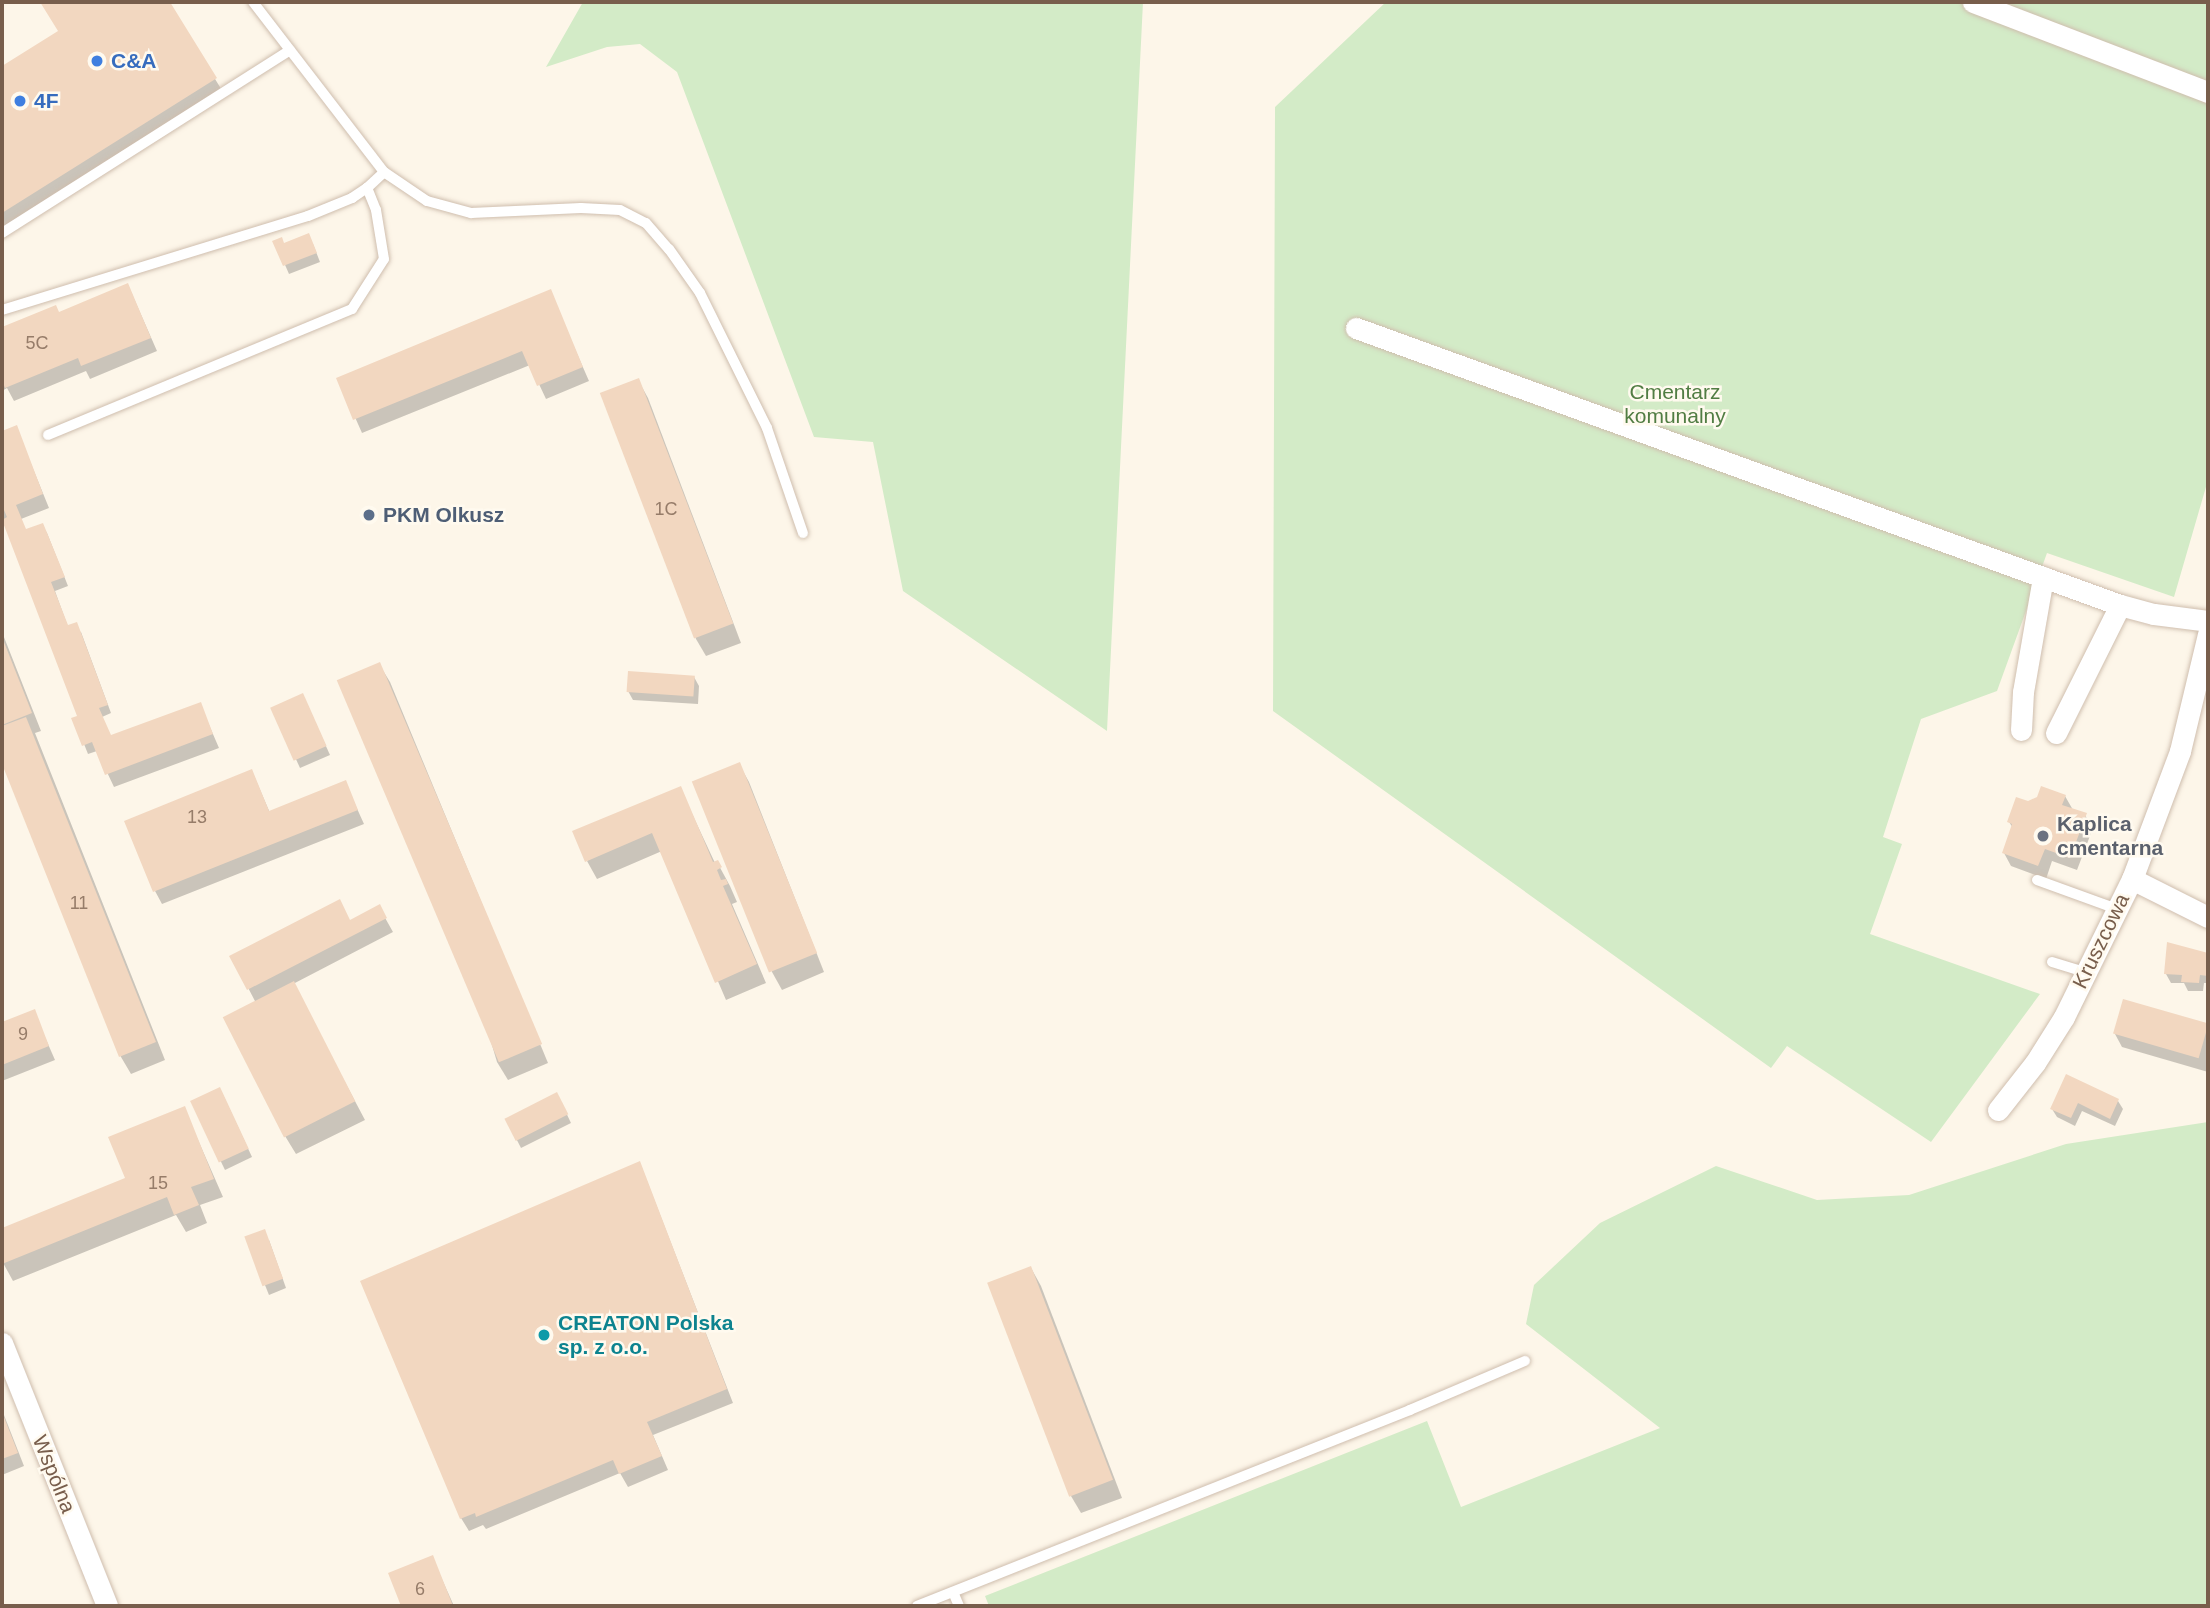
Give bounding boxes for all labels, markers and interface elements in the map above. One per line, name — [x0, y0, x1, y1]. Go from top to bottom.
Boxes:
place label: C&A — [111, 48, 156, 74]
marker: C&A — [89, 53, 105, 69]
place label: 4F — [34, 88, 59, 114]
marker: 4F — [12, 93, 28, 109]
house number: 5C — [25, 332, 49, 354]
park label: Cmentarz komunalny — [1624, 379, 1726, 429]
house number: 1C — [654, 498, 678, 520]
place label: PKM Olkusz — [383, 502, 504, 528]
marker: PKM Olkusz — [361, 507, 377, 523]
house number: 13 — [187, 806, 207, 828]
place label: Kaplica cmentarna — [2057, 811, 2163, 861]
marker: Kaplica cmentarna — [2035, 828, 2051, 844]
street label: Kruszcowa — [2067, 889, 2135, 993]
house number: 11 — [70, 892, 88, 914]
house number: 9 — [18, 1023, 28, 1045]
house number: 15 — [148, 1172, 168, 1194]
place label: CREATON Polska sp. z o.o. — [558, 1310, 733, 1360]
marker: CREATON Polska sp. z o.o. — [536, 1327, 552, 1343]
street label: Wspólna — [27, 1431, 81, 1517]
house number: 6 — [415, 1578, 425, 1600]

